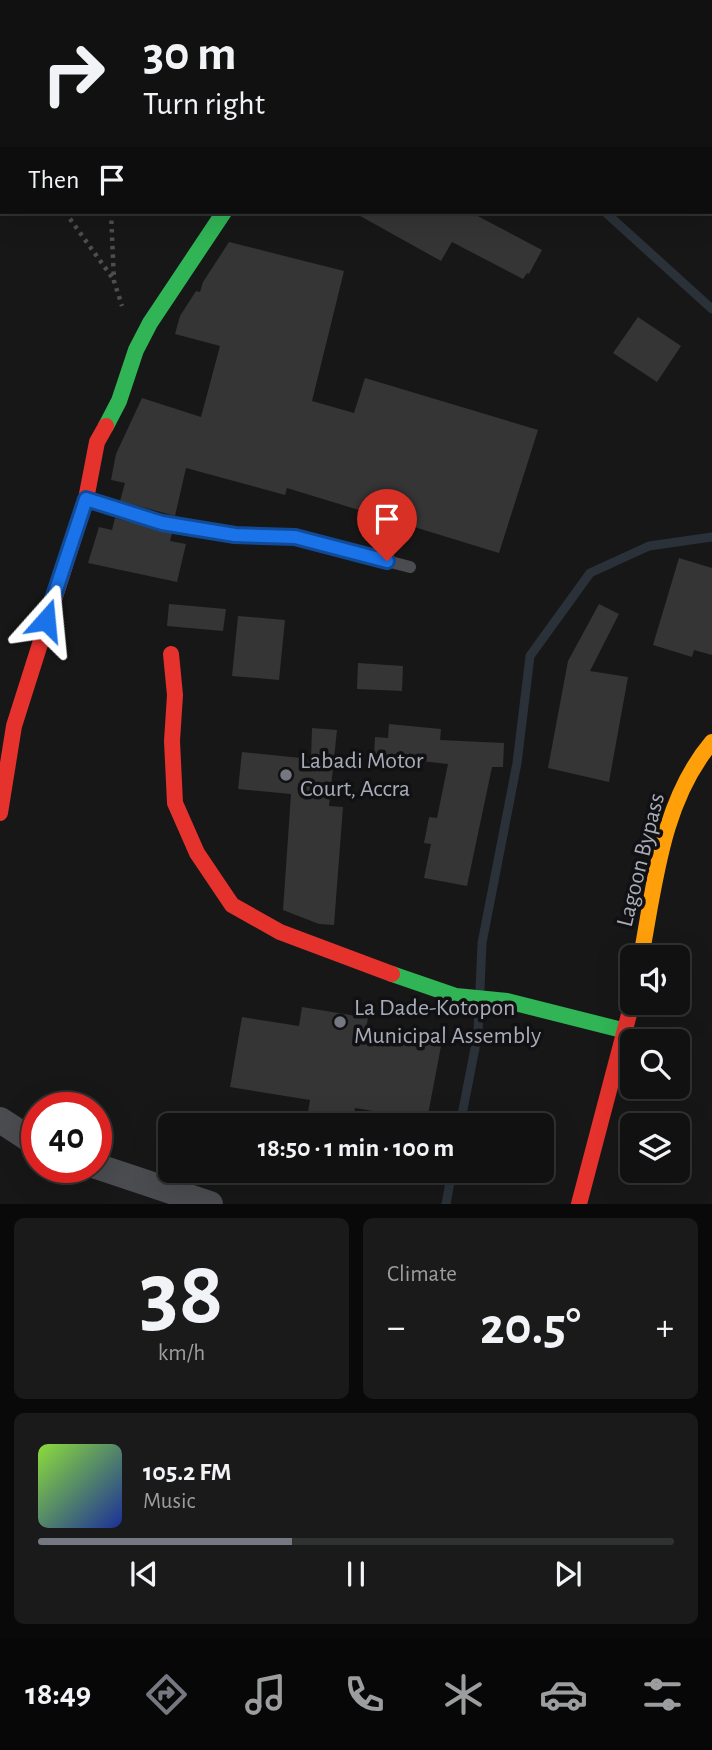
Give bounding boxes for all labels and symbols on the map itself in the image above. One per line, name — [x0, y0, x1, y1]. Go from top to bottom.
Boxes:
pin — [357, 489, 417, 561]
position arrow — [9, 583, 83, 657]
place label: Labadi Motor Court, Accra — [300, 749, 424, 801]
marker: Labadi Motor Court, Accra — [278, 767, 294, 783]
street label: Lagoon Bypass — [613, 791, 669, 929]
place label: La Dade-Kotopon Municipal Assembly — [354, 996, 541, 1048]
marker: La Dade-Kotopon Municipal Assembly — [332, 1014, 348, 1030]
speed limit sign: 40 — [21, 1092, 112, 1183]

